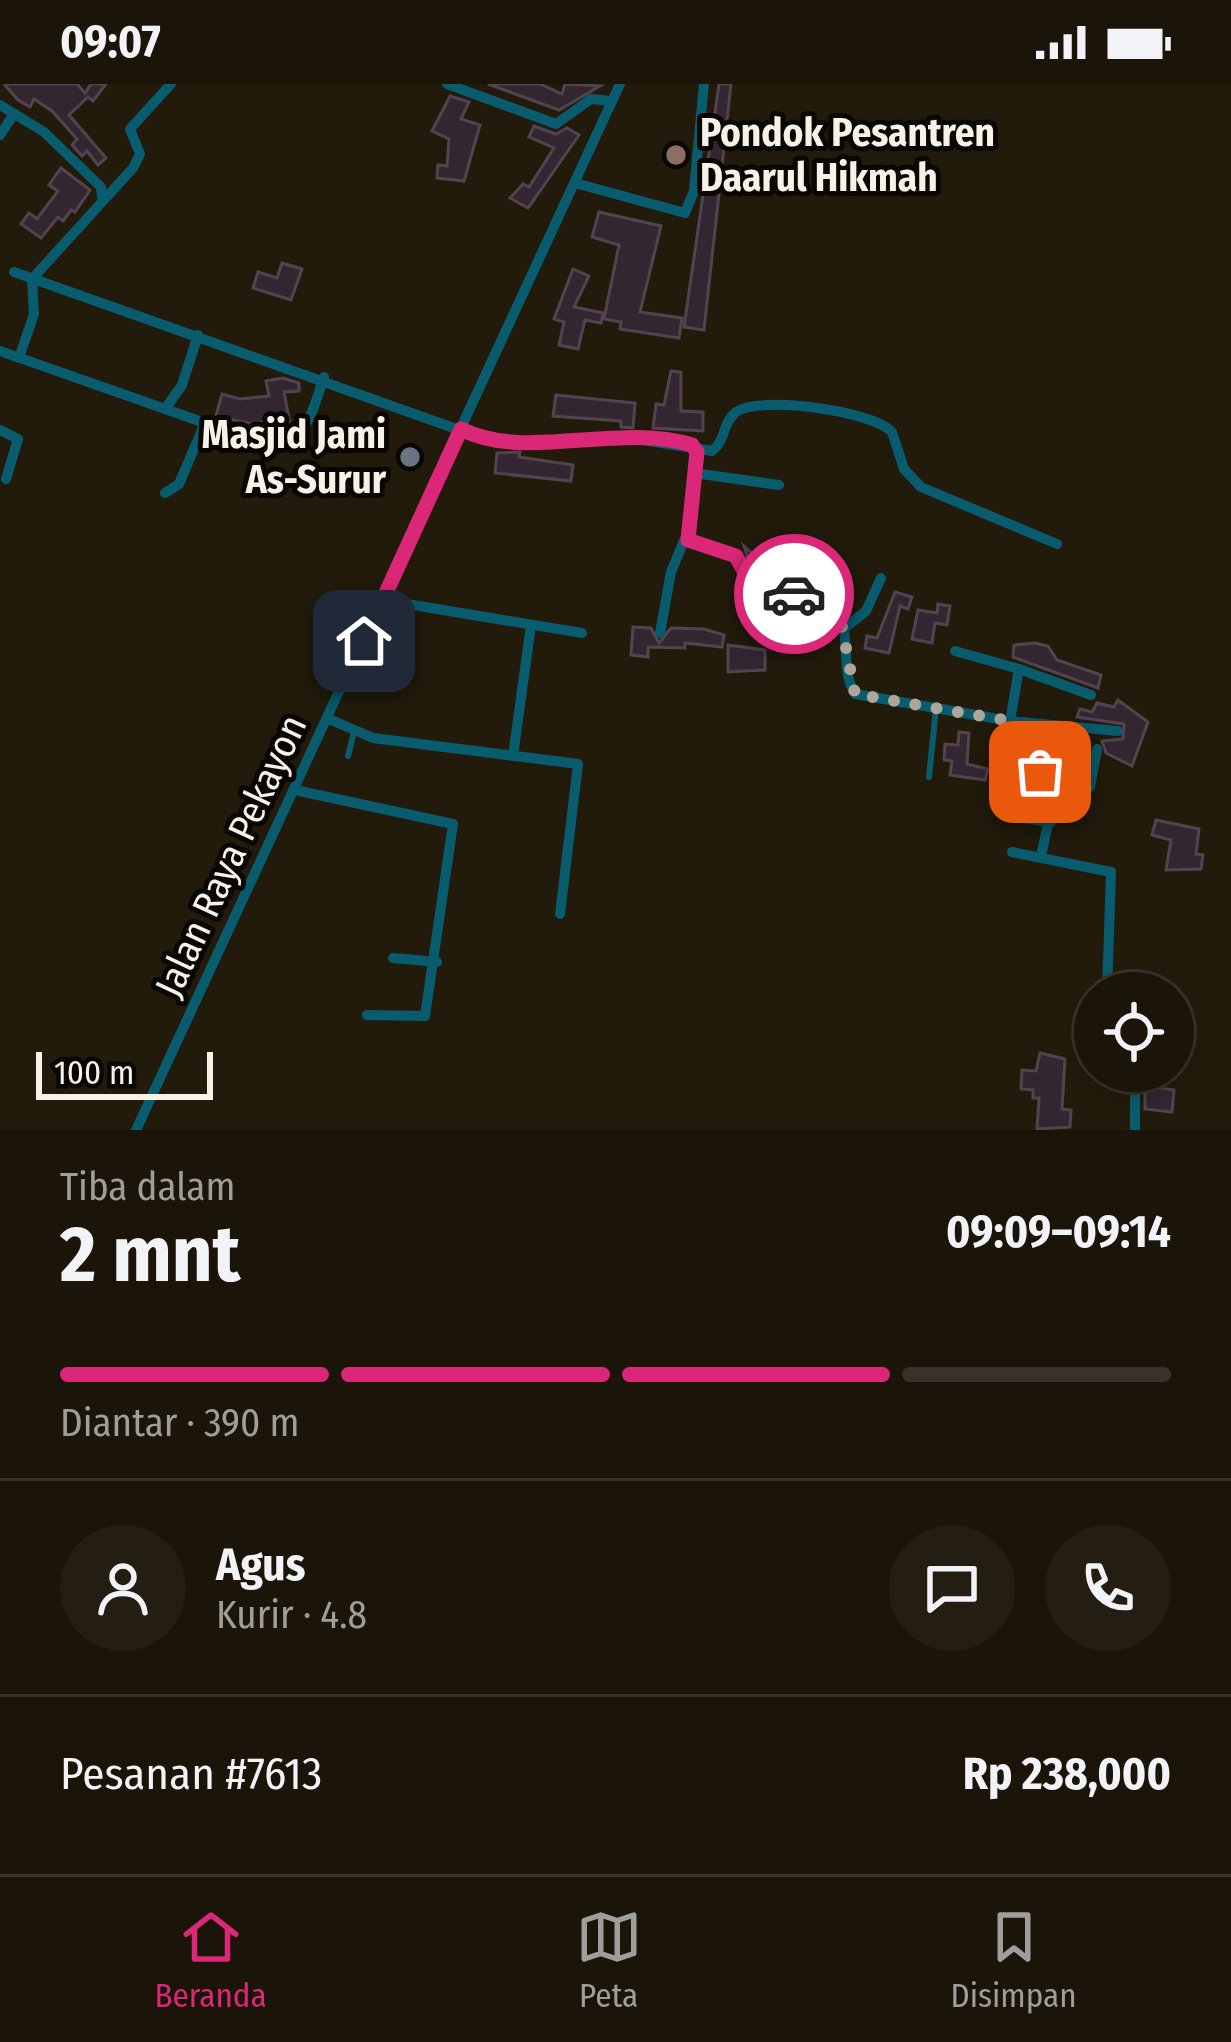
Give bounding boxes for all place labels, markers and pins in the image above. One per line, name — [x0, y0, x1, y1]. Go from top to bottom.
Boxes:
place label: Pondok Pesantren Daarul Hikmah — [700, 110, 995, 201]
marker: Pondok Pesantren Daarul Hikmah — [663, 142, 689, 168]
place label: Masjid Jami As-Surur — [202, 412, 387, 503]
marker: Masjid Jami As-Surur — [397, 444, 423, 470]
pin — [313, 590, 415, 692]
pin — [989, 721, 1091, 823]

